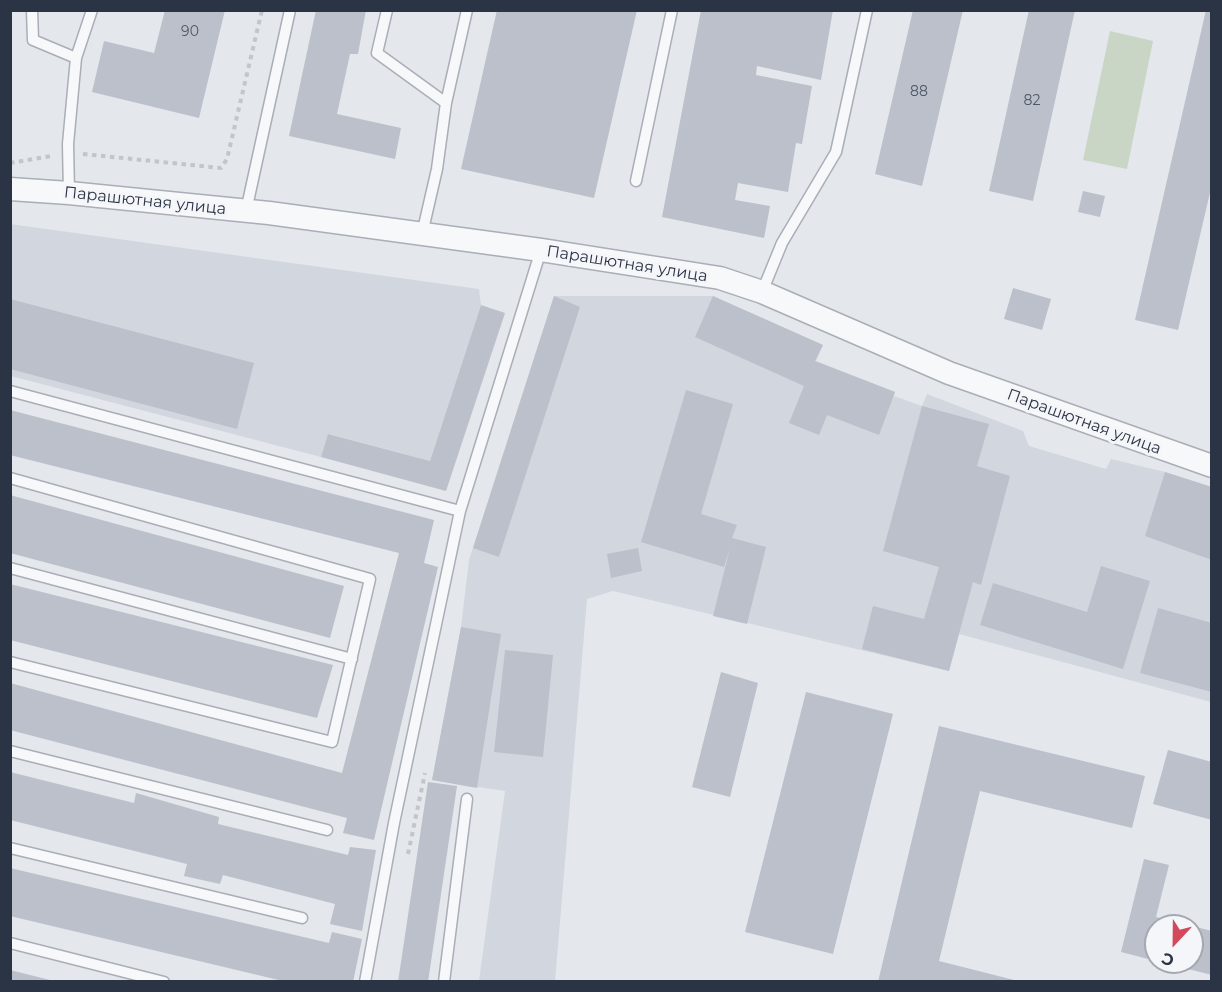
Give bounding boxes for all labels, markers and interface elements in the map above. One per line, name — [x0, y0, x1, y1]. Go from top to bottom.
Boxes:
house number: 90 — [181, 24, 199, 40]
house number: 88 — [910, 84, 928, 100]
house number: 82 — [1024, 93, 1040, 109]
street label: Парашютная улица — [63, 183, 227, 219]
street label: Парашютная улица — [545, 242, 709, 286]
street label: Парашютная улица — [1004, 385, 1164, 459]
north arrow — [1144, 914, 1204, 974]
text: С — [1159, 948, 1177, 970]

